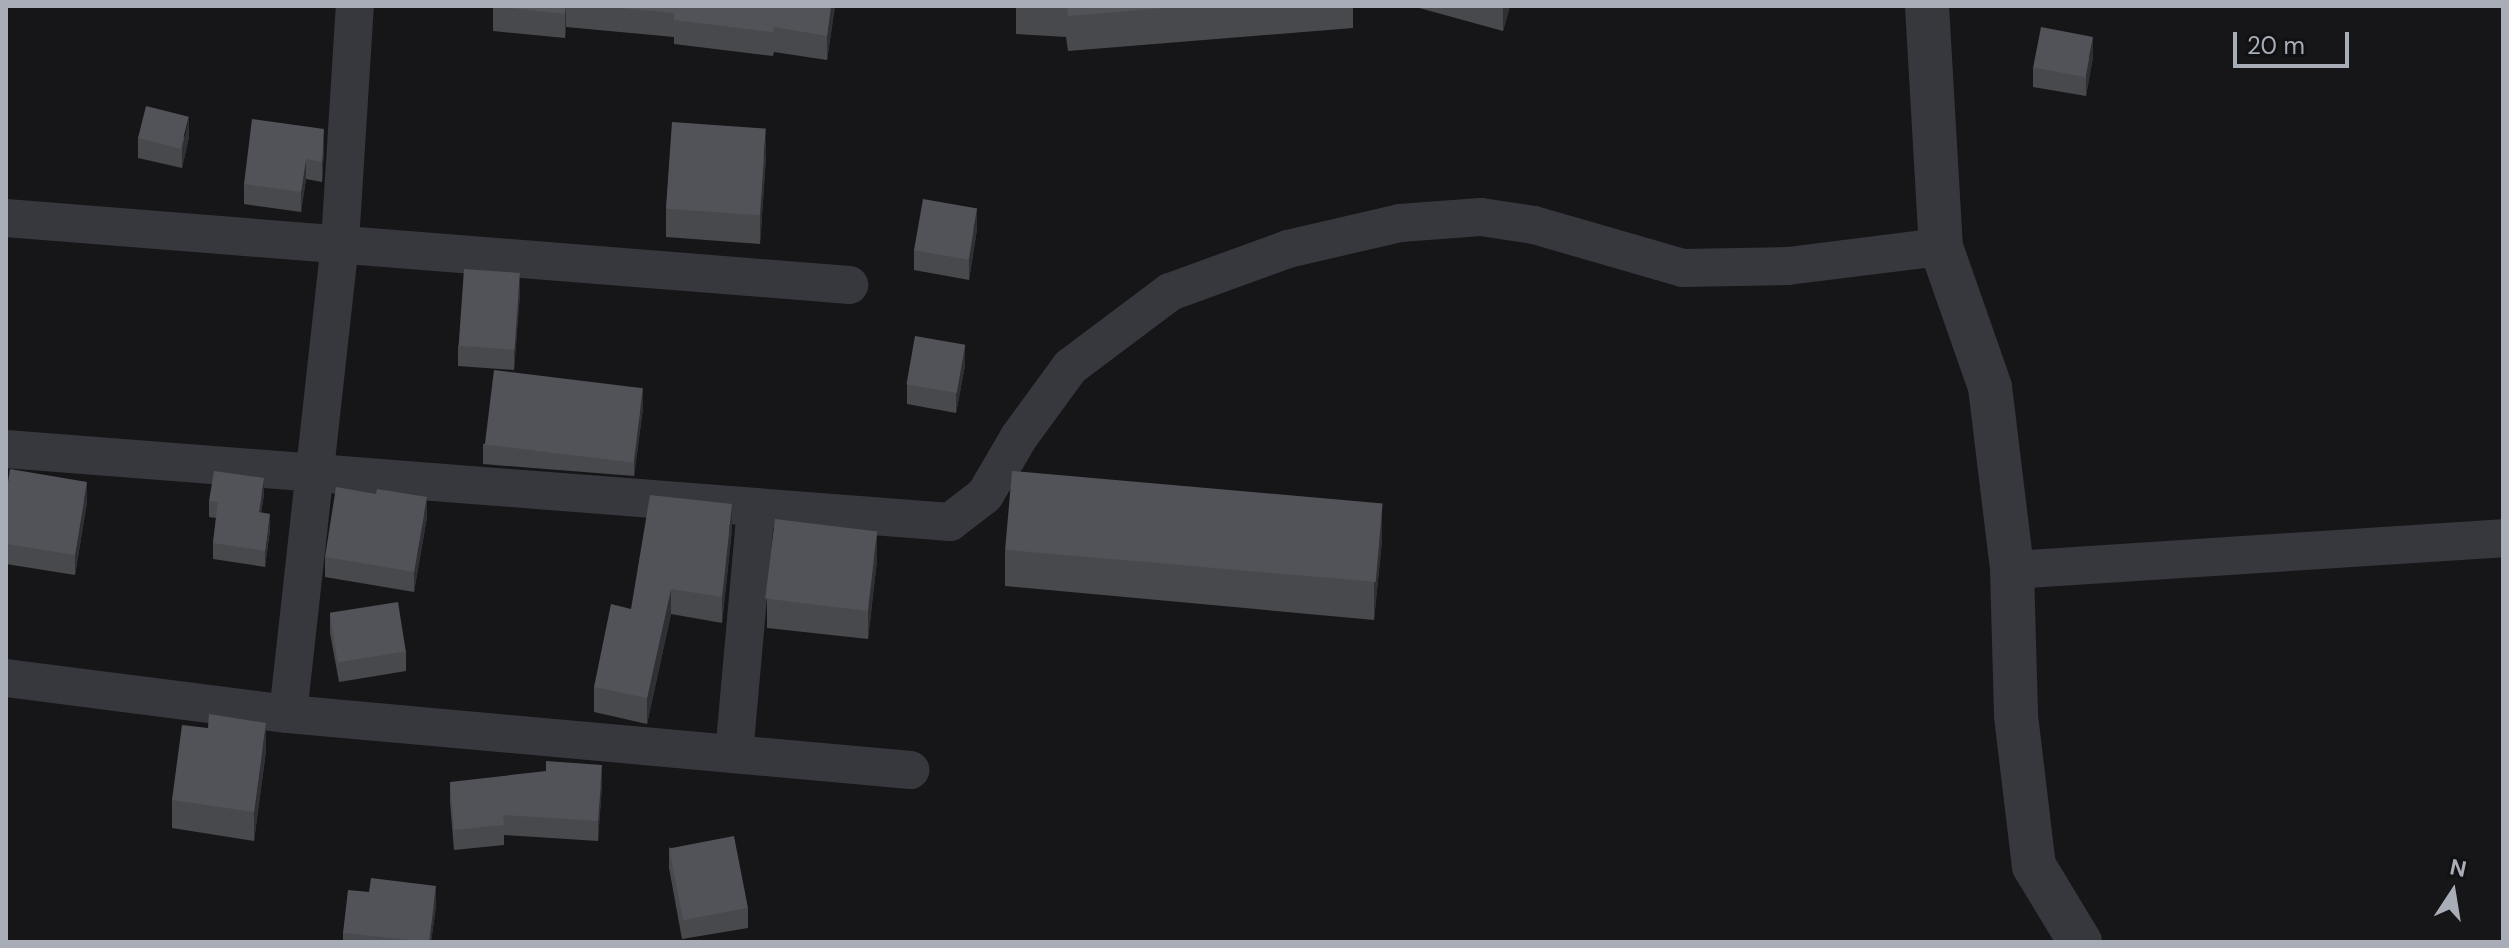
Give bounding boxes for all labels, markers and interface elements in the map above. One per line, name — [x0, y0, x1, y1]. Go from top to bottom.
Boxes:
scale bar — [2237, 16, 2353, 66]
text: 20 m — [2247, 30, 2305, 61]
north arrow — [2413, 852, 2493, 932]
text: N — [2447, 852, 2469, 884]

